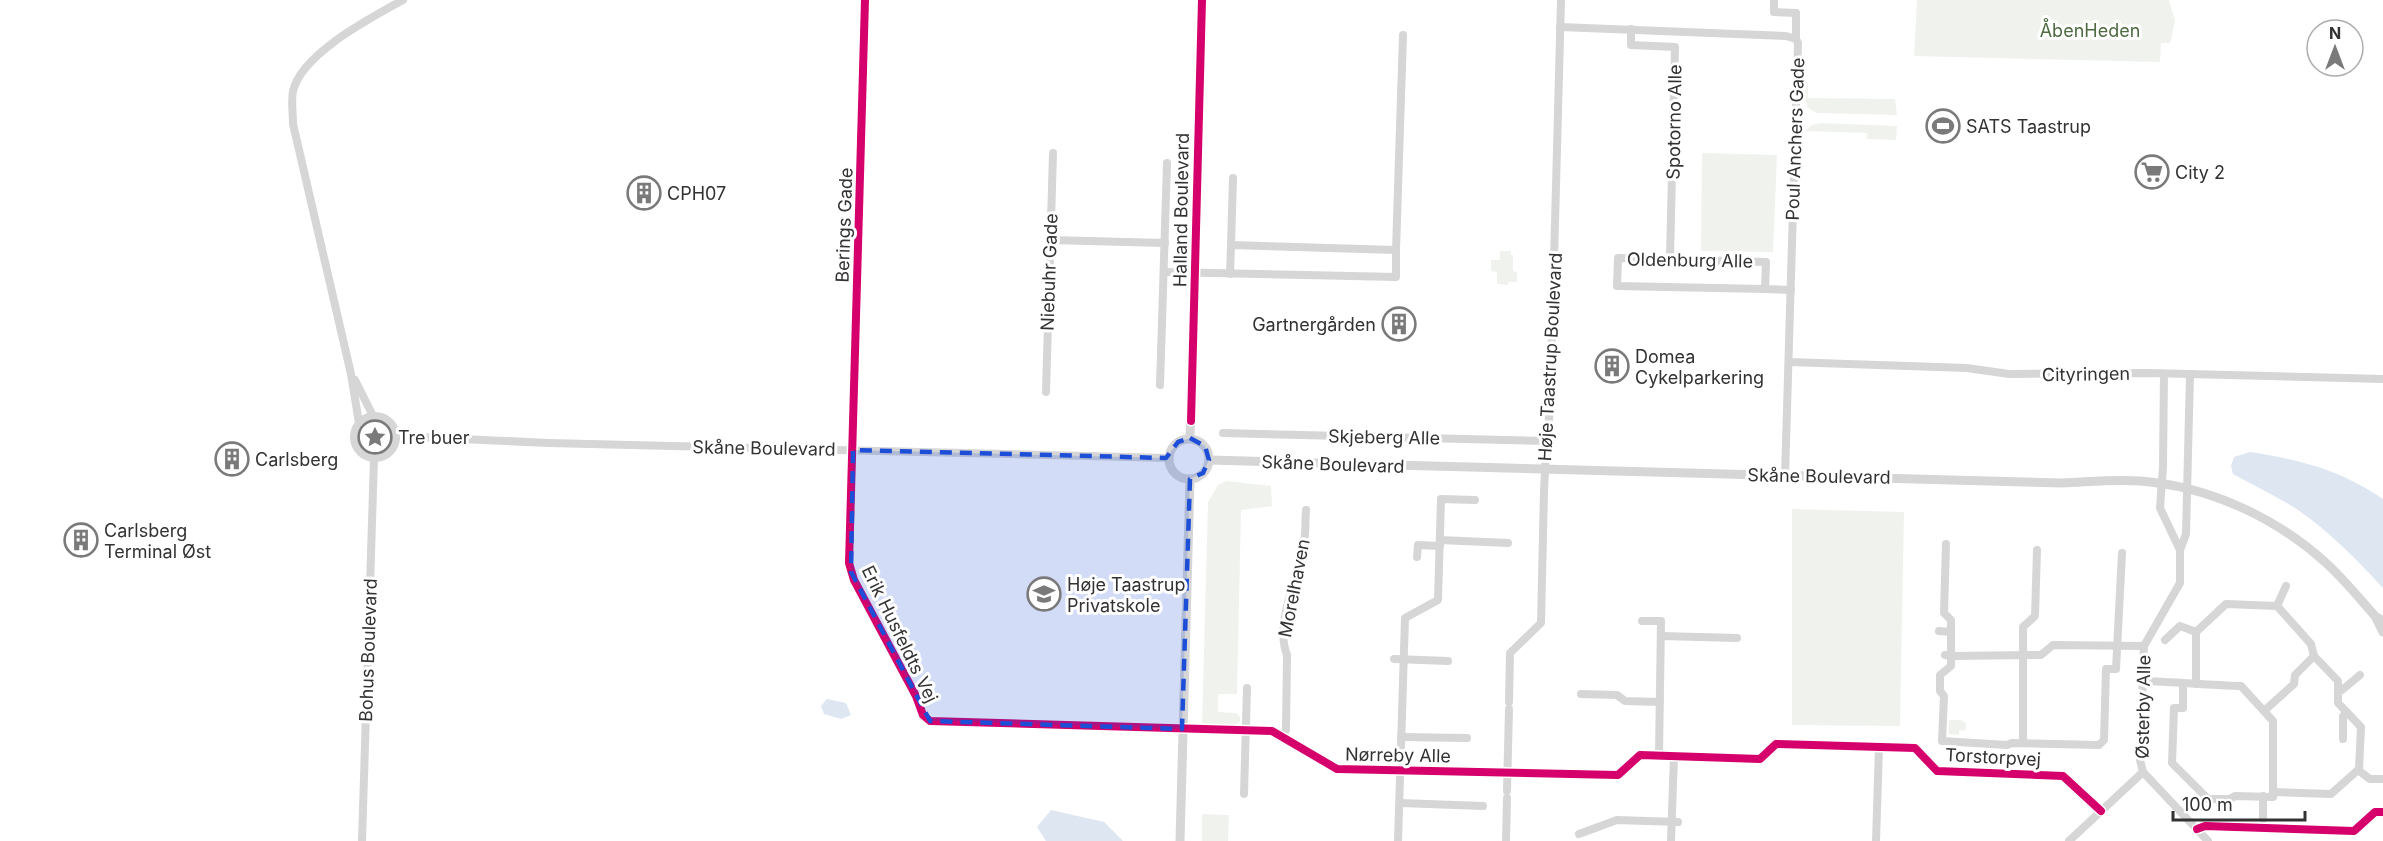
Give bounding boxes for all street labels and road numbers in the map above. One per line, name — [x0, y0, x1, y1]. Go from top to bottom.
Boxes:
street label: Poul Anchers Gade — [1782, 57, 1808, 221]
street label: Spotorno Alle — [1662, 64, 1686, 180]
street label: Halland Boulevard — [1169, 133, 1193, 287]
street label: Berings Gade — [831, 167, 857, 283]
street label: Niebuhr Gade — [1036, 213, 1062, 331]
street label: Oldenburg Alle — [1627, 248, 1753, 272]
street label: Høje Taastrup Boulevard — [1534, 252, 1566, 462]
street label: Cityringen — [2042, 363, 2130, 385]
street label: Skjeberg Alle — [1328, 426, 1440, 448]
street label: Skåne Boulevard — [692, 436, 836, 460]
street label: Skåne Boulevard — [1261, 451, 1405, 477]
street label: Skåne Boulevard — [1747, 464, 1891, 488]
street label: Morelhaven — [1274, 537, 1314, 639]
street label: Erik Husfeldts Vej — [858, 562, 942, 706]
street label: Bohus Boulevard — [355, 578, 381, 722]
street label: Østerby Alle — [2132, 655, 2154, 759]
street label: Nørreby Alle — [1345, 744, 1451, 766]
street label: Torstorpvej — [1944, 744, 2042, 770]

